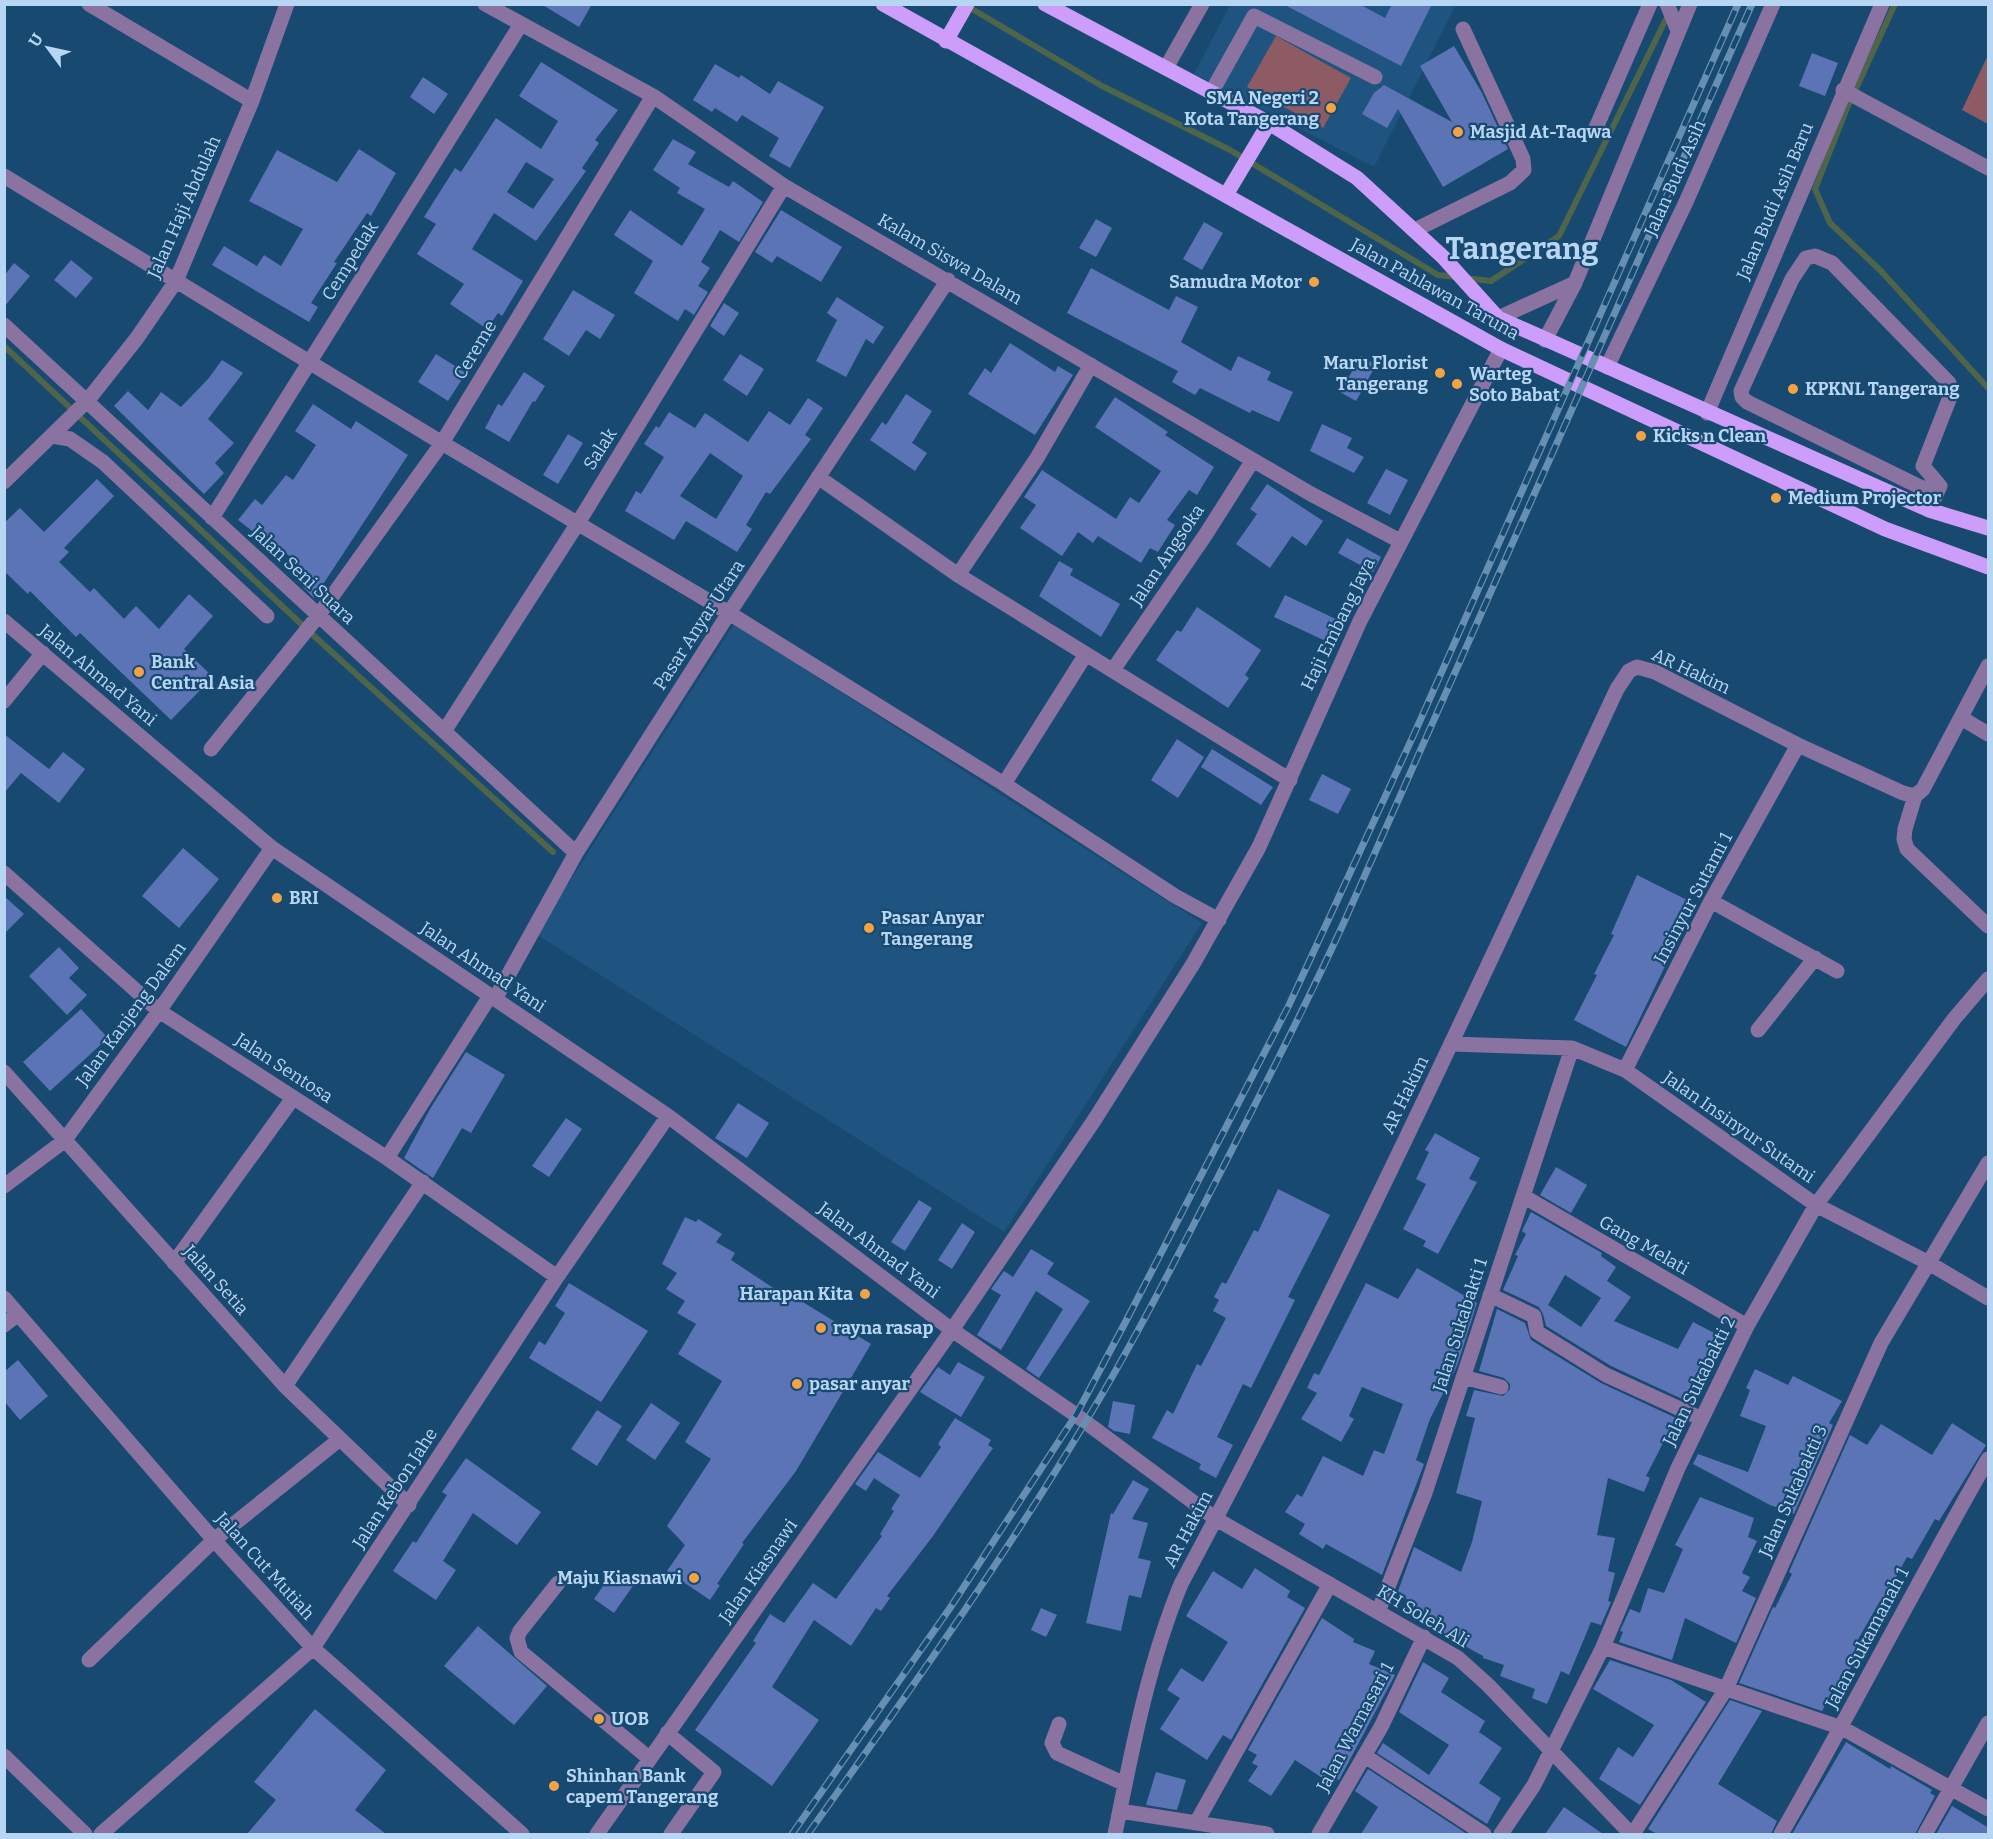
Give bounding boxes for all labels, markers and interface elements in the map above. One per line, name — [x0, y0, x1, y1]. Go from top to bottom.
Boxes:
north arrow — [18, 18, 78, 78]
text: U — [25, 30, 47, 50]
place label: SMA Negeri 2 Kota Tangerang — [1184, 87, 1320, 130]
marker: SMA Negeri 2 Kota Tangerang — [1324, 101, 1338, 115]
street label: Jalan Budi Asih — [1639, 116, 1710, 240]
street label: Jalan Budi Asih Baru — [1732, 119, 1818, 284]
place label: Masjid At-Taqwa — [1470, 121, 1611, 143]
marker: Masjid At-Taqwa — [1451, 125, 1465, 139]
street label: Jalan Haji Abdulah — [142, 132, 225, 283]
street label: Kalam Siswa Dalam — [874, 209, 1026, 309]
street label: Cempedak — [317, 217, 383, 305]
district label: Tangerang — [1445, 231, 1599, 267]
street label: Jalan Pahlawan Taruna — [1346, 233, 1523, 345]
place label: Samudra Motor — [1169, 271, 1303, 293]
marker: Samudra Motor — [1307, 275, 1321, 289]
street label: Cereme — [449, 316, 501, 384]
place label: Maru Florist Tangerang — [1323, 352, 1429, 395]
place label: Warteg Soto Babat — [1469, 363, 1560, 406]
marker: Maru Florist Tangerang — [1433, 366, 1447, 380]
marker: Warteg Soto Babat — [1450, 377, 1464, 391]
place label: KPKNL Tangerang — [1805, 378, 1960, 400]
marker: KPKNL Tangerang — [1786, 382, 1800, 396]
street label: Salak — [579, 423, 622, 474]
place label: Kicks n Clean — [1653, 425, 1767, 447]
marker: Kicks n Clean — [1634, 429, 1648, 443]
place label: Medium Projector — [1788, 487, 1942, 509]
marker: Medium Projector — [1769, 491, 1783, 505]
street label: Jalan Angsoka — [1125, 500, 1209, 611]
street label: Jalan Seni Suara — [246, 520, 360, 629]
street label: Haji Embang Jaya — [1296, 554, 1380, 694]
street label: Pasar Anyar Utara — [649, 556, 749, 694]
street label: Jalan Ahmad Yani — [34, 619, 161, 731]
street label: AR Hakim — [1648, 643, 1734, 699]
place label: Bank Central Asia — [151, 651, 255, 694]
marker: Bank Central Asia — [132, 665, 146, 679]
street label: Insinyur Sutami 1 — [1649, 828, 1737, 968]
place label: BRI — [289, 887, 319, 909]
marker: BRI — [270, 891, 284, 905]
place label: Pasar Anyar Tangerang — [881, 907, 985, 950]
street label: Jalan Ahmad Yani — [415, 916, 550, 1017]
marker: Pasar Anyar Tangerang — [862, 921, 876, 935]
street label: Jalan Kanjeng Dalem — [71, 938, 191, 1091]
street label: Jalan Sentosa — [230, 1028, 337, 1108]
street label: AR Hakim — [1377, 1052, 1433, 1138]
street label: Jalan Insinyur Sutami — [1658, 1066, 1819, 1188]
street label: Jalan Ahmad Yani — [813, 1196, 944, 1303]
street label: Gang Melati — [1595, 1210, 1693, 1280]
street label: Jalan Setia — [178, 1240, 253, 1320]
street label: Jalan Sukabakti 1 — [1428, 1255, 1492, 1396]
place label: Harapan Kita — [740, 1283, 853, 1305]
marker: Harapan Kita — [858, 1287, 872, 1301]
street label: Jalan Sukabakti 2 — [1658, 1312, 1740, 1450]
place label: rayna rasap — [833, 1317, 933, 1339]
marker: rayna rasap — [814, 1321, 828, 1335]
place label: pasar anyar — [809, 1373, 911, 1395]
marker: pasar anyar — [790, 1377, 804, 1391]
street label: Jalan Sukabakti 3 — [1754, 1422, 1832, 1561]
street label: Jalan Kebon Jahe — [347, 1424, 442, 1553]
street label: AR Hakim — [1159, 1487, 1217, 1571]
street label: Jalan Cut Mutiah — [210, 1507, 319, 1624]
street label: Jalan Kiasnawi — [714, 1515, 802, 1628]
street label: Jalan Sukamanah 1 — [1820, 1563, 1914, 1713]
place label: Maju Kiasnawi — [557, 1567, 682, 1589]
marker: Maju Kiasnawi — [687, 1571, 701, 1585]
street label: KH Soleh Ali — [1373, 1580, 1473, 1652]
street label: Jalan Warnasari 1 — [1311, 1658, 1399, 1796]
place label: UOB — [611, 1708, 649, 1730]
marker: UOB — [592, 1712, 606, 1726]
place label: Shinhan Bank capem Tangerang — [566, 1765, 719, 1808]
marker: Shinhan Bank capem Tangerang — [547, 1779, 561, 1793]

